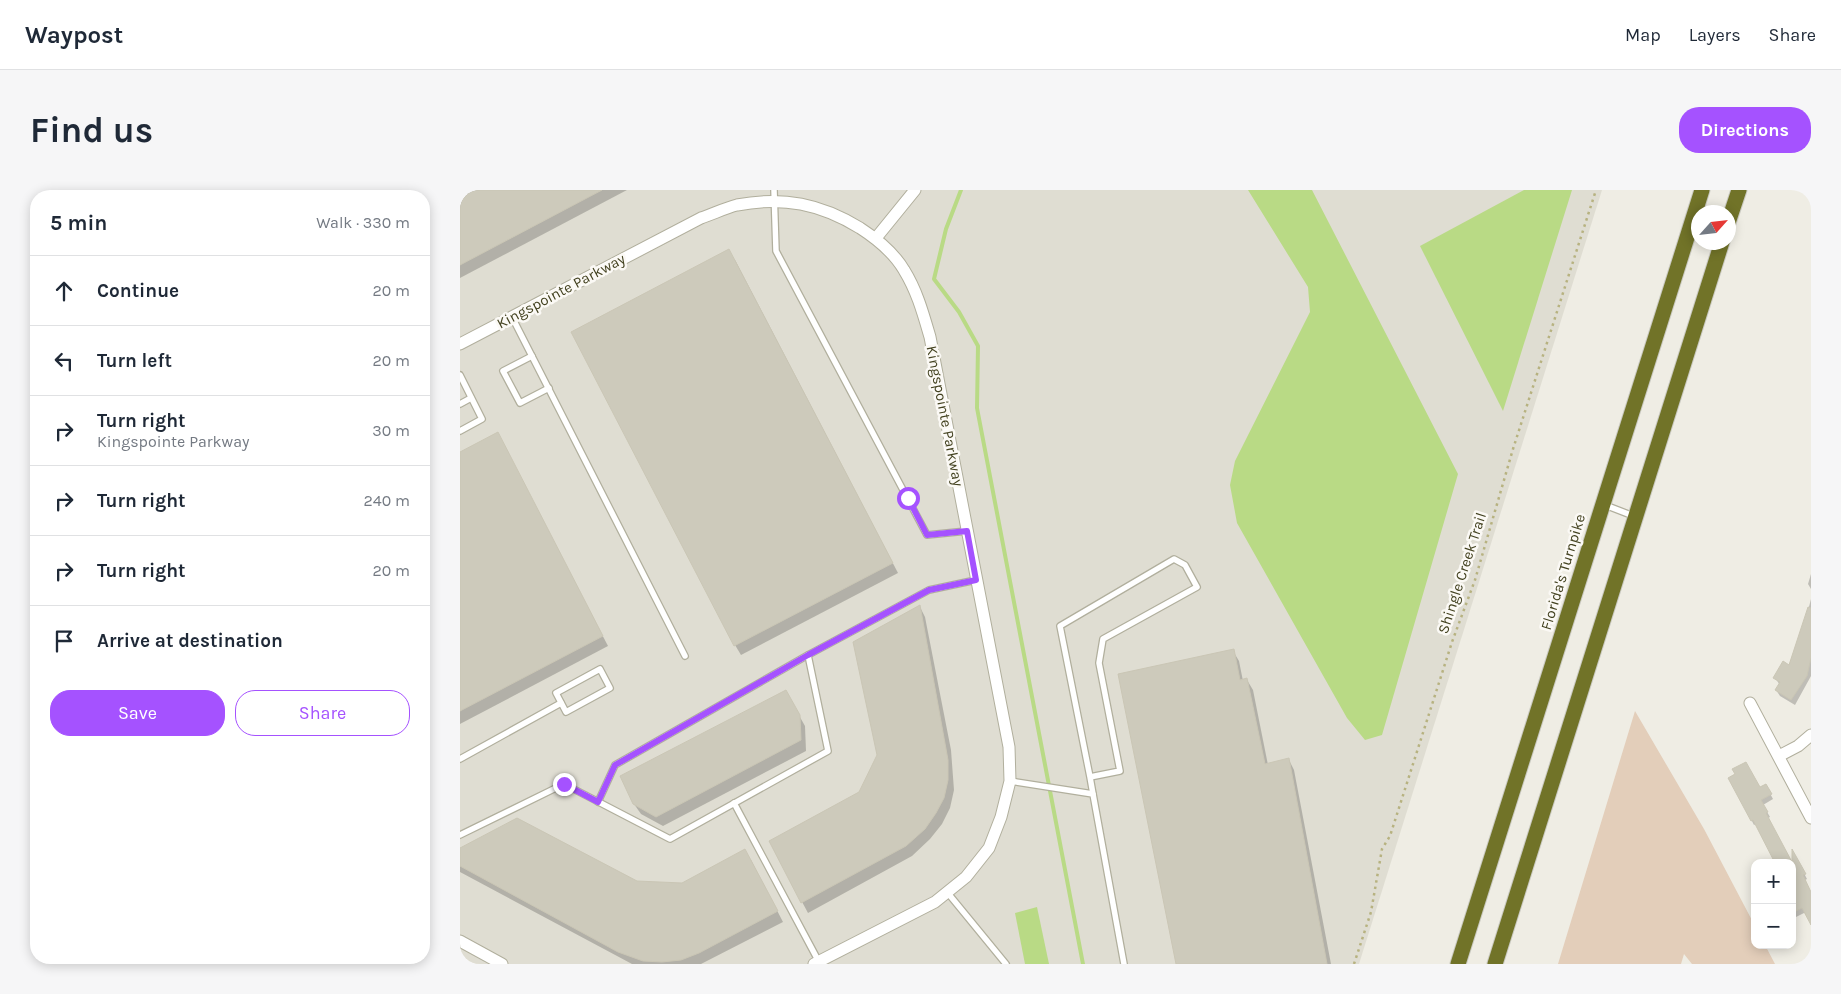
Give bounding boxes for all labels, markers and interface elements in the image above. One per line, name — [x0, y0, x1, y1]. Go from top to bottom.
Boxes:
text: Waypost — [25, 21, 123, 49]
text: Map — [1625, 24, 1661, 46]
text: Layers — [1689, 24, 1741, 46]
text: Share — [1769, 24, 1816, 46]
button: Directions — [1679, 107, 1811, 153]
text: Find us — [30, 110, 153, 151]
north arrow — [1691, 205, 1736, 250]
text: 5 min — [50, 211, 107, 235]
text: Walk · 330 m — [316, 213, 410, 232]
street label: Kingspointe Parkway — [494, 249, 628, 332]
icon: ahead — [50, 277, 78, 305]
text: Continue — [97, 280, 179, 302]
text: 20 m — [372, 281, 410, 300]
street label: Kingspointe Parkway — [923, 344, 967, 488]
icon: left — [50, 347, 78, 375]
text: Turn left — [97, 350, 172, 372]
text: 20 m — [372, 351, 410, 370]
text: Turn right — [97, 410, 186, 432]
icon: right — [50, 417, 78, 445]
text: 30 m — [372, 421, 410, 440]
text: Kingspointe Parkway — [97, 432, 249, 451]
icon: right — [50, 487, 78, 515]
route start — [897, 487, 920, 510]
text: Turn right — [97, 490, 186, 512]
text: 240 m — [364, 491, 410, 510]
street label: Shingle Creek Trail — [1434, 510, 1490, 636]
street label: Florida's Turnpike — [1537, 512, 1589, 632]
icon: right — [50, 557, 78, 585]
text: Turn right — [97, 560, 186, 582]
text: 20 m — [372, 561, 410, 580]
icon: arrive — [50, 627, 78, 655]
text: Arrive at destination — [97, 630, 283, 652]
button: Save — [50, 690, 225, 736]
button: Share — [235, 690, 410, 736]
route end — [553, 773, 576, 796]
map controls — [1751, 859, 1796, 949]
button: + — [1751, 859, 1796, 904]
button: − — [1751, 904, 1796, 949]

